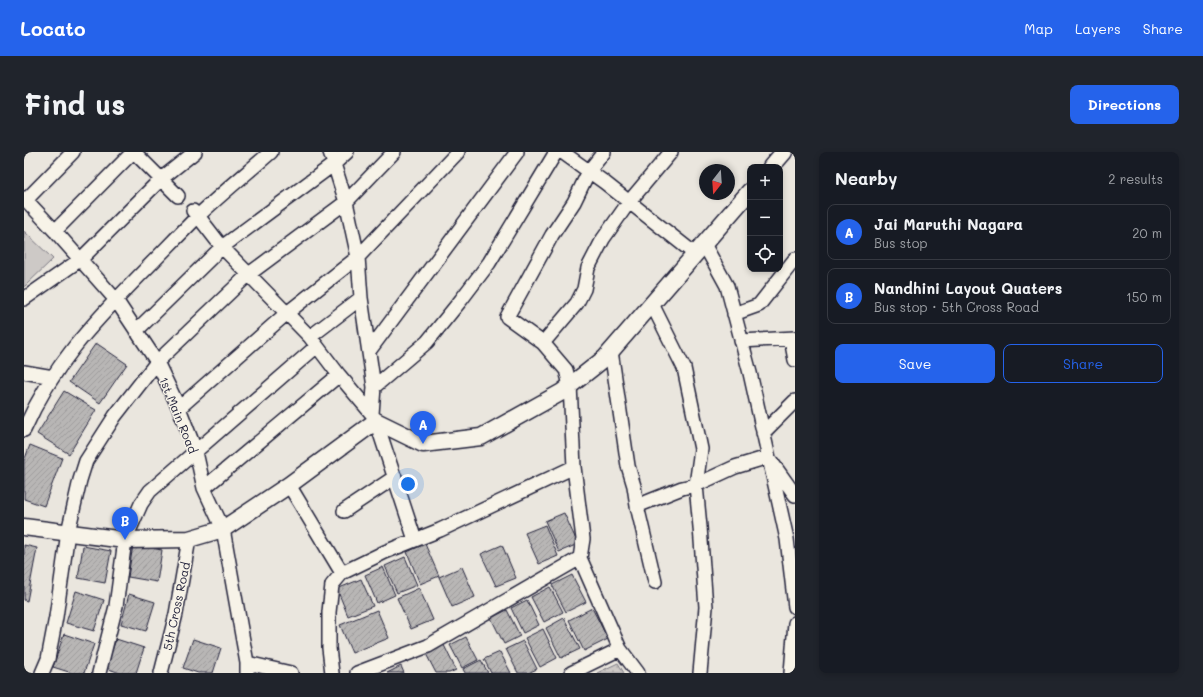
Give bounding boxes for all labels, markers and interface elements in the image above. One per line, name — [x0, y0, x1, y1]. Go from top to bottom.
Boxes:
text: Locato — [20, 16, 86, 41]
text: Map — [1024, 19, 1053, 38]
text: Layers — [1075, 19, 1121, 38]
text: Share — [1143, 19, 1183, 38]
button: Directions — [1070, 85, 1179, 124]
text: Find us — [24, 86, 125, 122]
north arrow — [699, 164, 735, 200]
map controls — [747, 164, 783, 272]
button: + — [747, 164, 783, 200]
text: Nearby — [835, 167, 897, 189]
text: 2 results — [1108, 170, 1163, 187]
button: − — [747, 200, 783, 236]
text: Jai Maruthi Nagara — [874, 214, 1023, 234]
text: A — [844, 224, 854, 241]
text: 20 m — [1132, 224, 1162, 241]
text: Bus stop — [874, 234, 927, 251]
button: locate — [747, 236, 783, 272]
text: Nandhini Layout Quaters — [874, 278, 1062, 298]
text: B — [845, 288, 853, 305]
text: 150 m — [1126, 288, 1162, 305]
text: Bus stop · 5th Cross Road — [874, 298, 1039, 315]
button: Save — [835, 344, 995, 383]
button: Share — [1003, 344, 1163, 383]
street label: 1st Main Road — [156, 374, 202, 456]
pin: A — [410, 411, 436, 444]
your location — [398, 474, 418, 494]
pin: B — [112, 507, 138, 540]
street label: 5th Cross Road — [159, 560, 193, 652]

